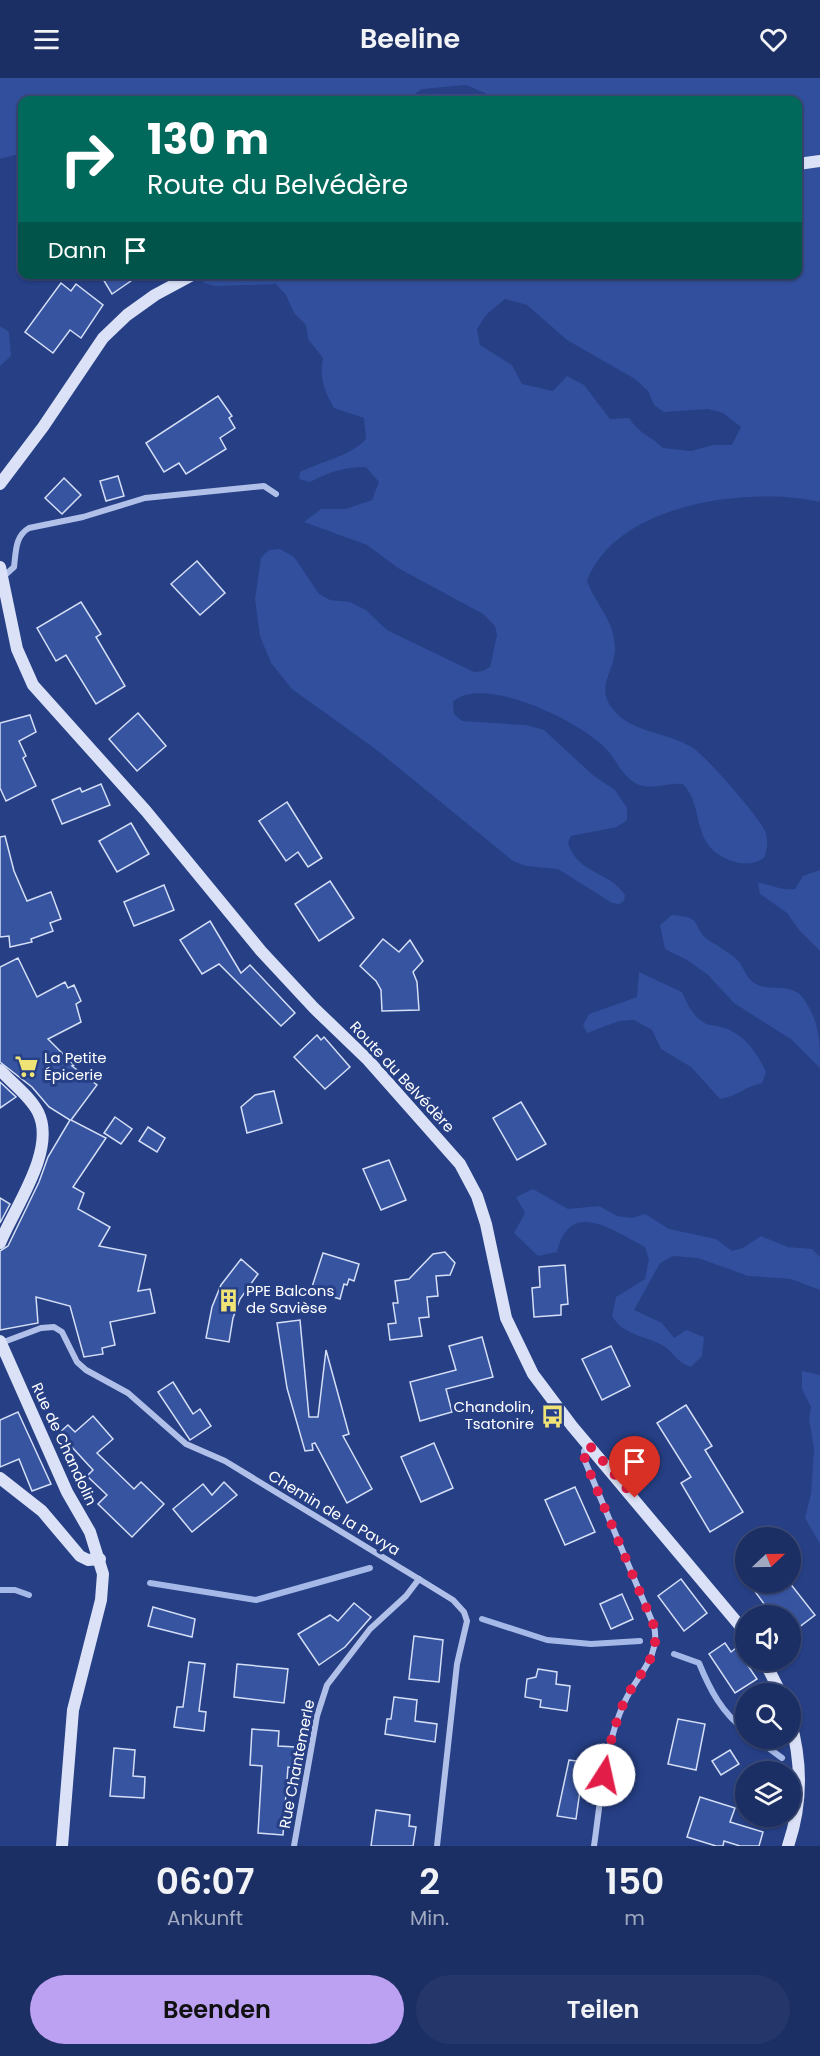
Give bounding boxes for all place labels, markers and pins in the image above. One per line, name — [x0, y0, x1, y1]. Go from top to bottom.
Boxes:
place label: La Petite Épicerie — [44, 1047, 107, 1085]
supermarket icon: La Petite Épicerie — [13, 1054, 39, 1080]
place label: PPE Balcons de Savièse — [246, 1280, 334, 1318]
building icon: PPE Balcons de Savièse — [215, 1287, 241, 1313]
place label: Chandolin, Tsatonire — [453, 1396, 534, 1434]
bus stop icon: Chandolin, Tsatonire — [539, 1403, 565, 1429]
pin — [609, 1436, 660, 1498]

